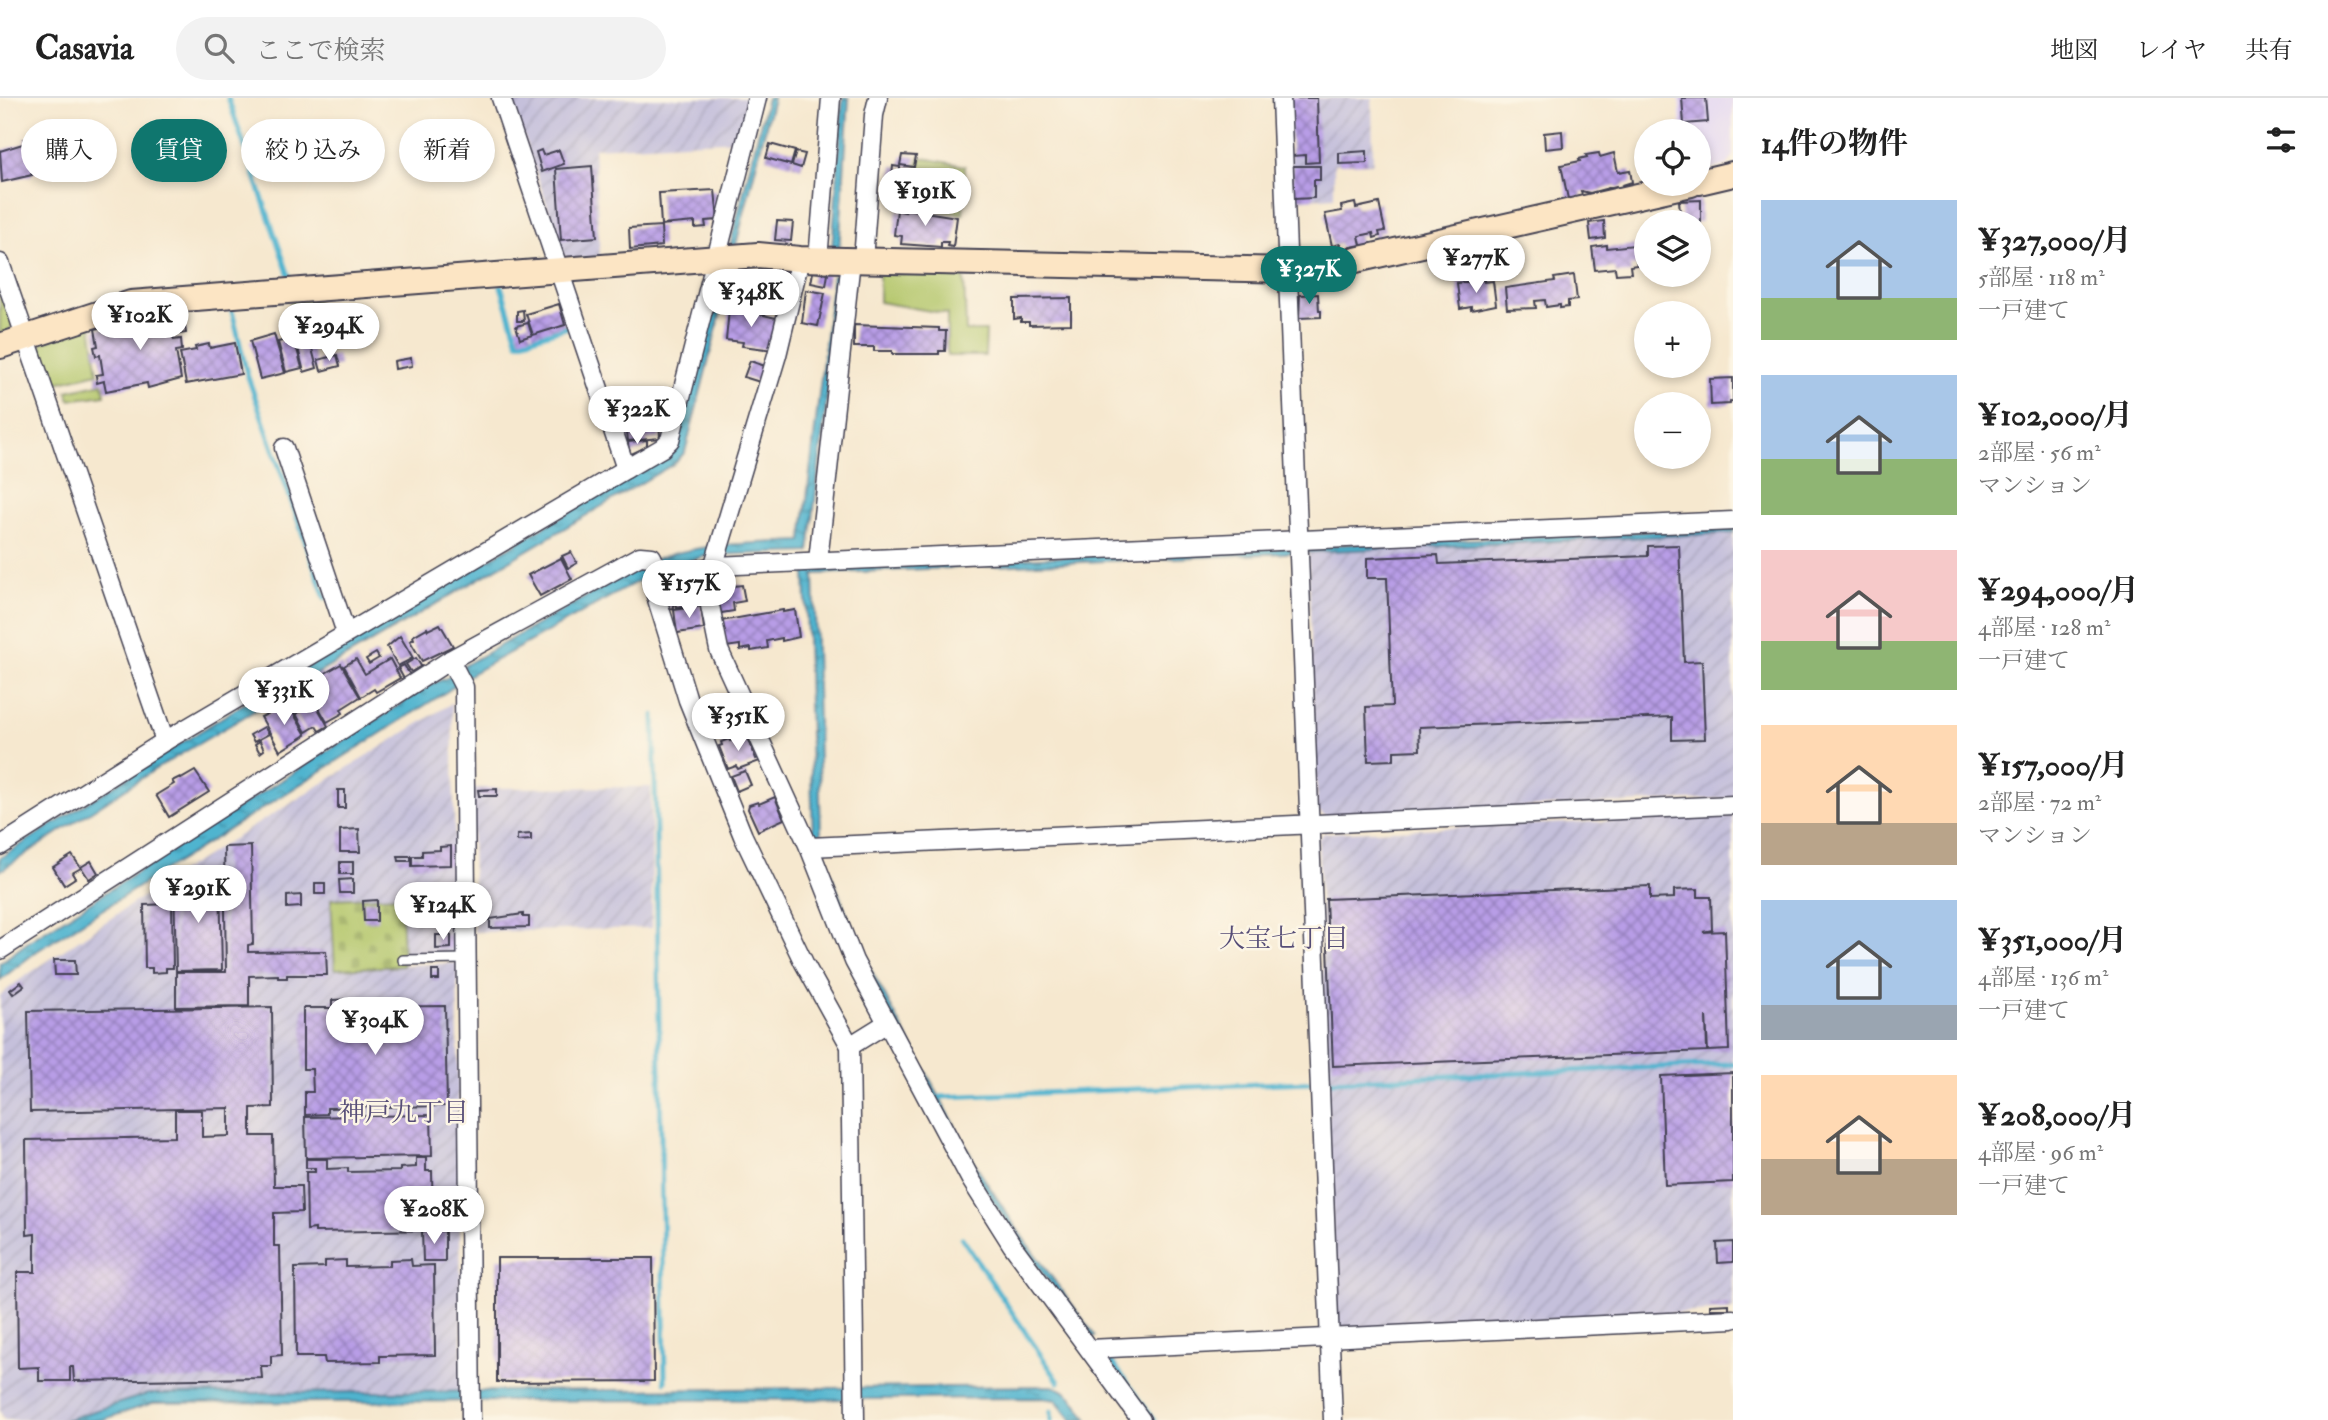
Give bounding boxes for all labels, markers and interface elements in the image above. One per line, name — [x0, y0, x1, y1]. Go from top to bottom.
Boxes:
search box — [176, 17, 666, 80]
text: Casavia — [35, 28, 134, 69]
icon: search — [200, 29, 238, 67]
text: ここで検索 — [256, 35, 386, 67]
text: 地図 — [2050, 35, 2098, 66]
text: レイヤ — [2136, 35, 2207, 66]
text: 共有 — [2245, 35, 2293, 66]
chip: 購入 — [21, 119, 117, 182]
chip: 賃貸 — [131, 119, 227, 182]
chip: 絞り込み — [241, 119, 385, 182]
chip: 新着 — [399, 119, 495, 182]
map controls — [1634, 119, 1711, 469]
button: locate — [1634, 119, 1711, 196]
icon: filters — [2262, 121, 2300, 159]
text: 14件の物件 — [1761, 125, 1908, 162]
pin: ¥191K — [876, 169, 974, 228]
text: ¥191K — [894, 176, 956, 205]
button: layers — [1634, 210, 1711, 287]
text: ¥327,000/月 — [1978, 222, 2131, 259]
icon: home — [1817, 228, 1901, 312]
pin: ¥277K — [1427, 236, 1525, 295]
text: ¥277K — [1443, 243, 1509, 272]
pin: ¥327K — [1260, 246, 1358, 306]
text: ¥327K — [1277, 254, 1341, 283]
text: 5部屋 · 118 m² — [1978, 263, 2105, 292]
pin: ¥348K — [702, 270, 800, 329]
text: ¥348K — [718, 277, 784, 306]
pin: ¥102K — [91, 292, 189, 352]
text: 一戸建て — [1978, 296, 2070, 325]
text: ¥102K — [108, 300, 172, 329]
button: + — [1634, 301, 1711, 378]
pin: ¥294K — [280, 303, 378, 363]
text: ¥294K — [294, 311, 364, 340]
pin: ¥322K — [588, 386, 686, 446]
button: − — [1634, 392, 1711, 469]
text: ¥322K — [604, 394, 670, 423]
text: ¥102,000/月 — [1978, 397, 2133, 434]
icon: home — [1817, 403, 1901, 487]
text: 2部屋 · 56 m² — [1978, 438, 2101, 467]
text: マンション — [1978, 471, 2092, 500]
pin: ¥157K — [640, 560, 738, 620]
text: ¥157K — [658, 568, 720, 597]
text: ¥294,000/月 — [1978, 572, 2139, 609]
icon: home — [1817, 578, 1901, 662]
text: 4部屋 · 128 m² — [1978, 613, 2110, 642]
text: 一戸建て — [1978, 646, 2070, 675]
pin: ¥331K — [235, 668, 333, 727]
text: ¥331K — [254, 675, 314, 704]
pin: ¥351K — [689, 694, 787, 753]
text: ¥351K — [708, 701, 768, 730]
text: ¥157,000/月 — [1978, 747, 2129, 784]
icon: home — [1817, 753, 1901, 837]
text: 2部屋 · 72 m² — [1978, 788, 2101, 817]
text: マンション — [1978, 821, 2092, 850]
pin: ¥291K — [149, 866, 247, 925]
text: ¥291K — [166, 873, 230, 902]
pin: ¥124K — [394, 882, 492, 942]
text: ¥124K — [410, 890, 476, 919]
text: ¥351,000/月 — [1978, 922, 2127, 959]
district label: 大宝七丁目 — [1219, 923, 1349, 955]
icon: home — [1817, 928, 1901, 1012]
text: 4部屋 · 136 m² — [1978, 963, 2108, 992]
text: 一戸建て — [1978, 996, 2070, 1025]
pin: ¥304K — [326, 998, 424, 1057]
text: ¥304K — [342, 1005, 408, 1034]
district label: 神戸九丁目 — [339, 1097, 469, 1129]
text: ¥208,000/月 — [1978, 1097, 2136, 1134]
icon: home — [1817, 1103, 1901, 1187]
text: 4部屋 · 96 m² — [1978, 1138, 2103, 1167]
text: 一戸建て — [1978, 1171, 2070, 1200]
pin: ¥208K — [385, 1186, 483, 1246]
text: ¥208K — [400, 1194, 468, 1223]

